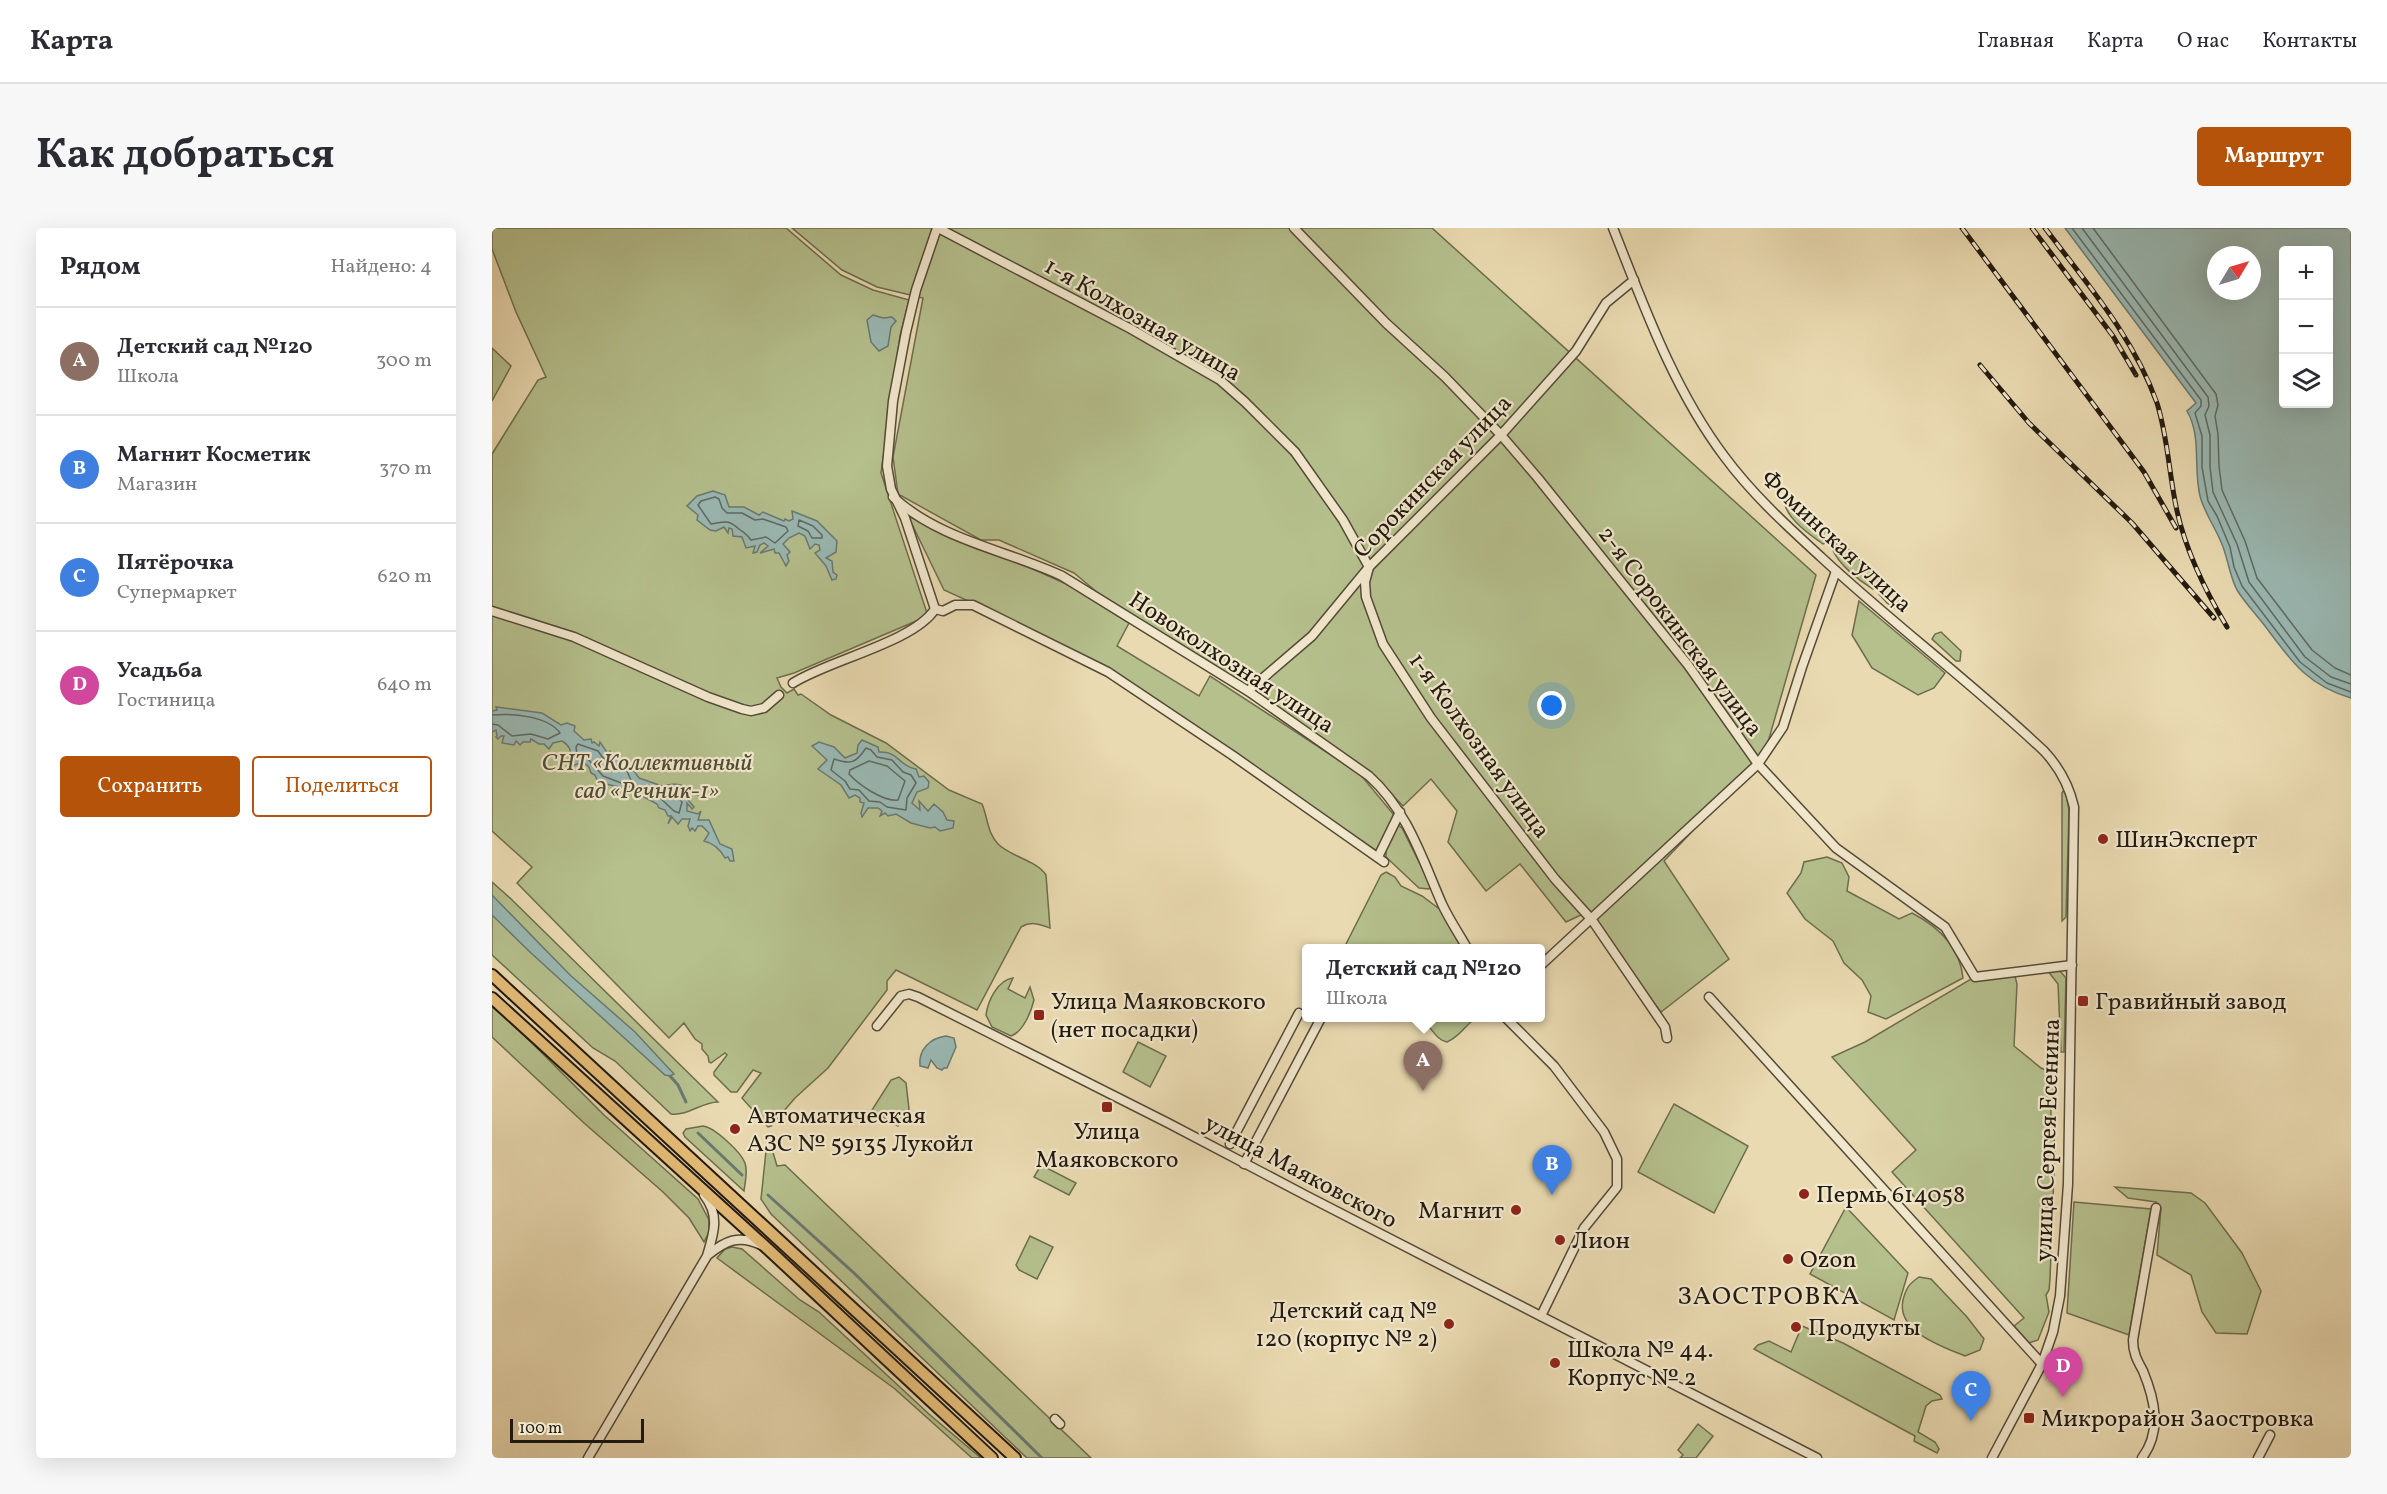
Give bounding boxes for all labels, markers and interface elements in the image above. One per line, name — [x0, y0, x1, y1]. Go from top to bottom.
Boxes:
text: Карта — [30, 22, 113, 61]
text: Главная — [1977, 27, 2054, 56]
text: Карта — [2087, 27, 2144, 56]
text: О нас — [2177, 27, 2229, 56]
text: Контакты — [2262, 27, 2357, 56]
text: Как добраться — [36, 127, 335, 186]
button: Маршрут — [2197, 127, 2351, 186]
north arrow — [2207, 246, 2261, 300]
map controls — [2279, 246, 2333, 408]
button: + — [2279, 246, 2333, 300]
text: Рядом — [60, 249, 140, 285]
street label: 1-я Колхозная улица — [1037, 250, 1247, 391]
text: Найдено: 4 — [331, 253, 432, 281]
button: − — [2279, 300, 2333, 354]
text: Детский сад №120 — [117, 332, 313, 363]
text: A — [72, 347, 87, 375]
text: 300 m — [376, 347, 432, 375]
button: layers — [2279, 354, 2333, 408]
text: Школа — [117, 363, 179, 391]
street label: Сорокинская улица — [1346, 388, 1521, 567]
text: Магнит Косметик — [117, 440, 311, 471]
text: B — [73, 455, 86, 483]
text: 370 m — [379, 455, 432, 483]
street label: Фоминская улица — [1752, 463, 1919, 622]
text: Магазин — [117, 471, 197, 499]
street label: 2-я Сорокинская улица — [1589, 520, 1770, 745]
text: Пятёрочка — [117, 548, 234, 579]
text: C — [73, 563, 86, 591]
text: 620 m — [378, 563, 432, 591]
text: Супермаркет — [117, 579, 237, 607]
street label: Новоколхозная улица — [1121, 584, 1340, 743]
street label: 1-я Колхозная улица — [1399, 646, 1557, 846]
text: Усадьба — [117, 656, 202, 687]
text: D — [72, 671, 87, 699]
text: 640 m — [377, 671, 432, 699]
text: Гостиница — [117, 687, 215, 715]
your location — [1537, 691, 1566, 720]
park label: СНТ «Коллективный сад «Речник-1» — [542, 747, 752, 809]
button: Сохранить — [60, 756, 240, 817]
button: Поделиться — [252, 756, 432, 817]
place label: ШинЭксперт — [2115, 824, 2257, 858]
marker: ШинЭксперт — [2096, 832, 2110, 846]
popup — [1302, 944, 1545, 1022]
text: Детский сад №120 — [1326, 954, 1521, 985]
text: Школа — [1326, 985, 1388, 1013]
place label: Улица Маяковского (нет посадки) — [1051, 986, 1266, 1048]
place label: Гравийный завод — [2095, 986, 2287, 1020]
marker: Гравийный завод — [2076, 994, 2090, 1008]
marker: Улица Маяковского (нет посадки) — [1032, 1008, 1046, 1022]
street label: улица Сергея Есенина — [2028, 1018, 2070, 1262]
pin: A — [1404, 1042, 1442, 1091]
place label: Автоматическая АЗС № 59135 Лукойл — [747, 1100, 973, 1162]
marker: Улица Маяковского — [1100, 1100, 1114, 1114]
street label: улица Маяковского — [1197, 1107, 1403, 1238]
place label: Улица Маяковского — [1035, 1116, 1179, 1178]
marker: Автоматическая АЗС № 59135 Лукойл — [728, 1122, 742, 1136]
pin: B — [1532, 1146, 1572, 1195]
place label: Пермь 614058 — [1816, 1179, 1965, 1213]
marker: Пермь 614058 — [1797, 1187, 1811, 1201]
place label: Магнит — [1418, 1195, 1504, 1229]
marker: Магнит — [1509, 1203, 1523, 1217]
place label: Лион — [1572, 1225, 1630, 1259]
marker: Лион — [1553, 1233, 1567, 1247]
place label: Ozon — [1800, 1244, 1857, 1278]
marker: Ozon — [1781, 1252, 1795, 1266]
district label: ЗАОСТРОВКА — [1677, 1279, 1861, 1315]
place label: Детский сад № 120 (корпус № 2) — [1255, 1295, 1437, 1357]
place label: Продукты — [1808, 1312, 1920, 1346]
marker: Детский сад № 120 (корпус № 2) — [1442, 1317, 1456, 1331]
marker: Продукты — [1789, 1320, 1803, 1334]
place label: Школа № 44. Корпус № 2 — [1567, 1334, 1713, 1396]
pin: D — [2044, 1348, 2082, 1397]
marker: Школа № 44. Корпус № 2 — [1548, 1356, 1562, 1370]
pin: C — [1952, 1372, 1990, 1421]
place label: Микрорайон Заостровка — [2041, 1403, 2314, 1437]
marker: Микрорайон Заостровка — [2022, 1411, 2036, 1425]
scale bar — [510, 1416, 644, 1444]
text: 100 m — [519, 1418, 562, 1440]

